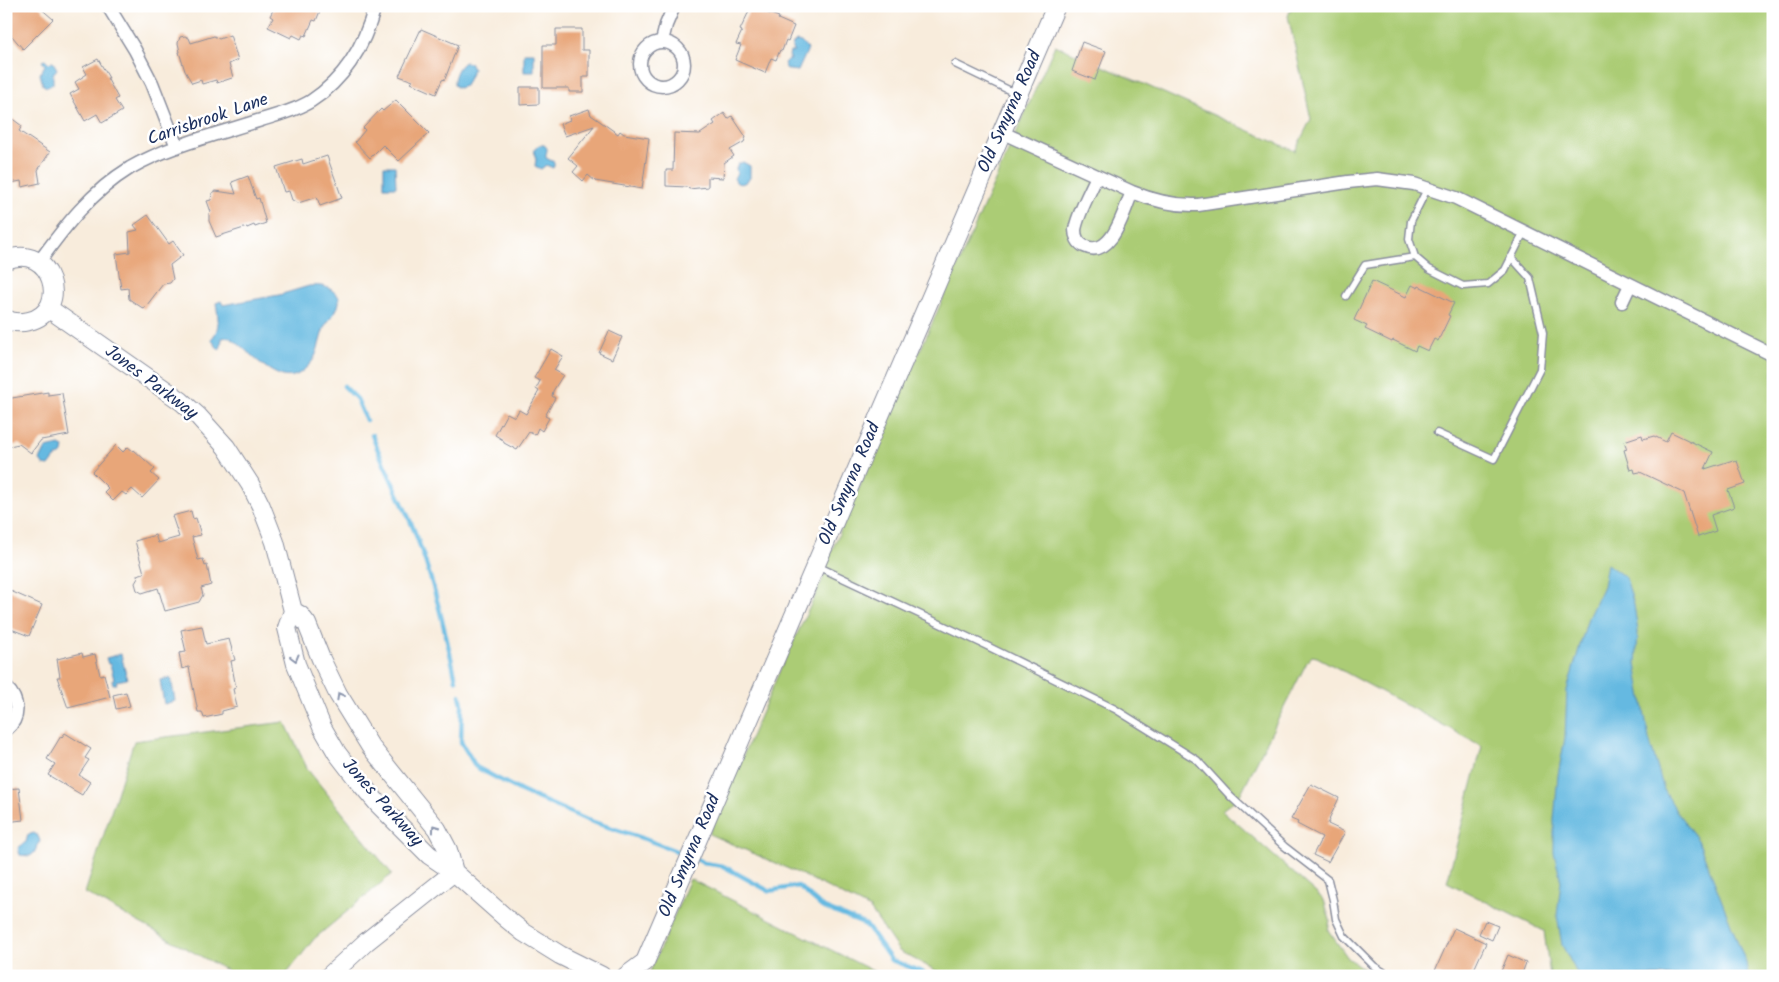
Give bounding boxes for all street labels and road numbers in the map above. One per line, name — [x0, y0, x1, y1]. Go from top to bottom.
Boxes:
street label: Old Smyrna Road — [970, 45, 1050, 178]
street label: Carrisbrook Lane — [144, 86, 272, 154]
street label: Jones Parkway — [98, 338, 204, 428]
street label: Old Smyrna Road — [811, 417, 889, 550]
street label: Jones Parkway — [334, 752, 430, 854]
street label: Old Smyrna Road — [651, 789, 729, 922]

